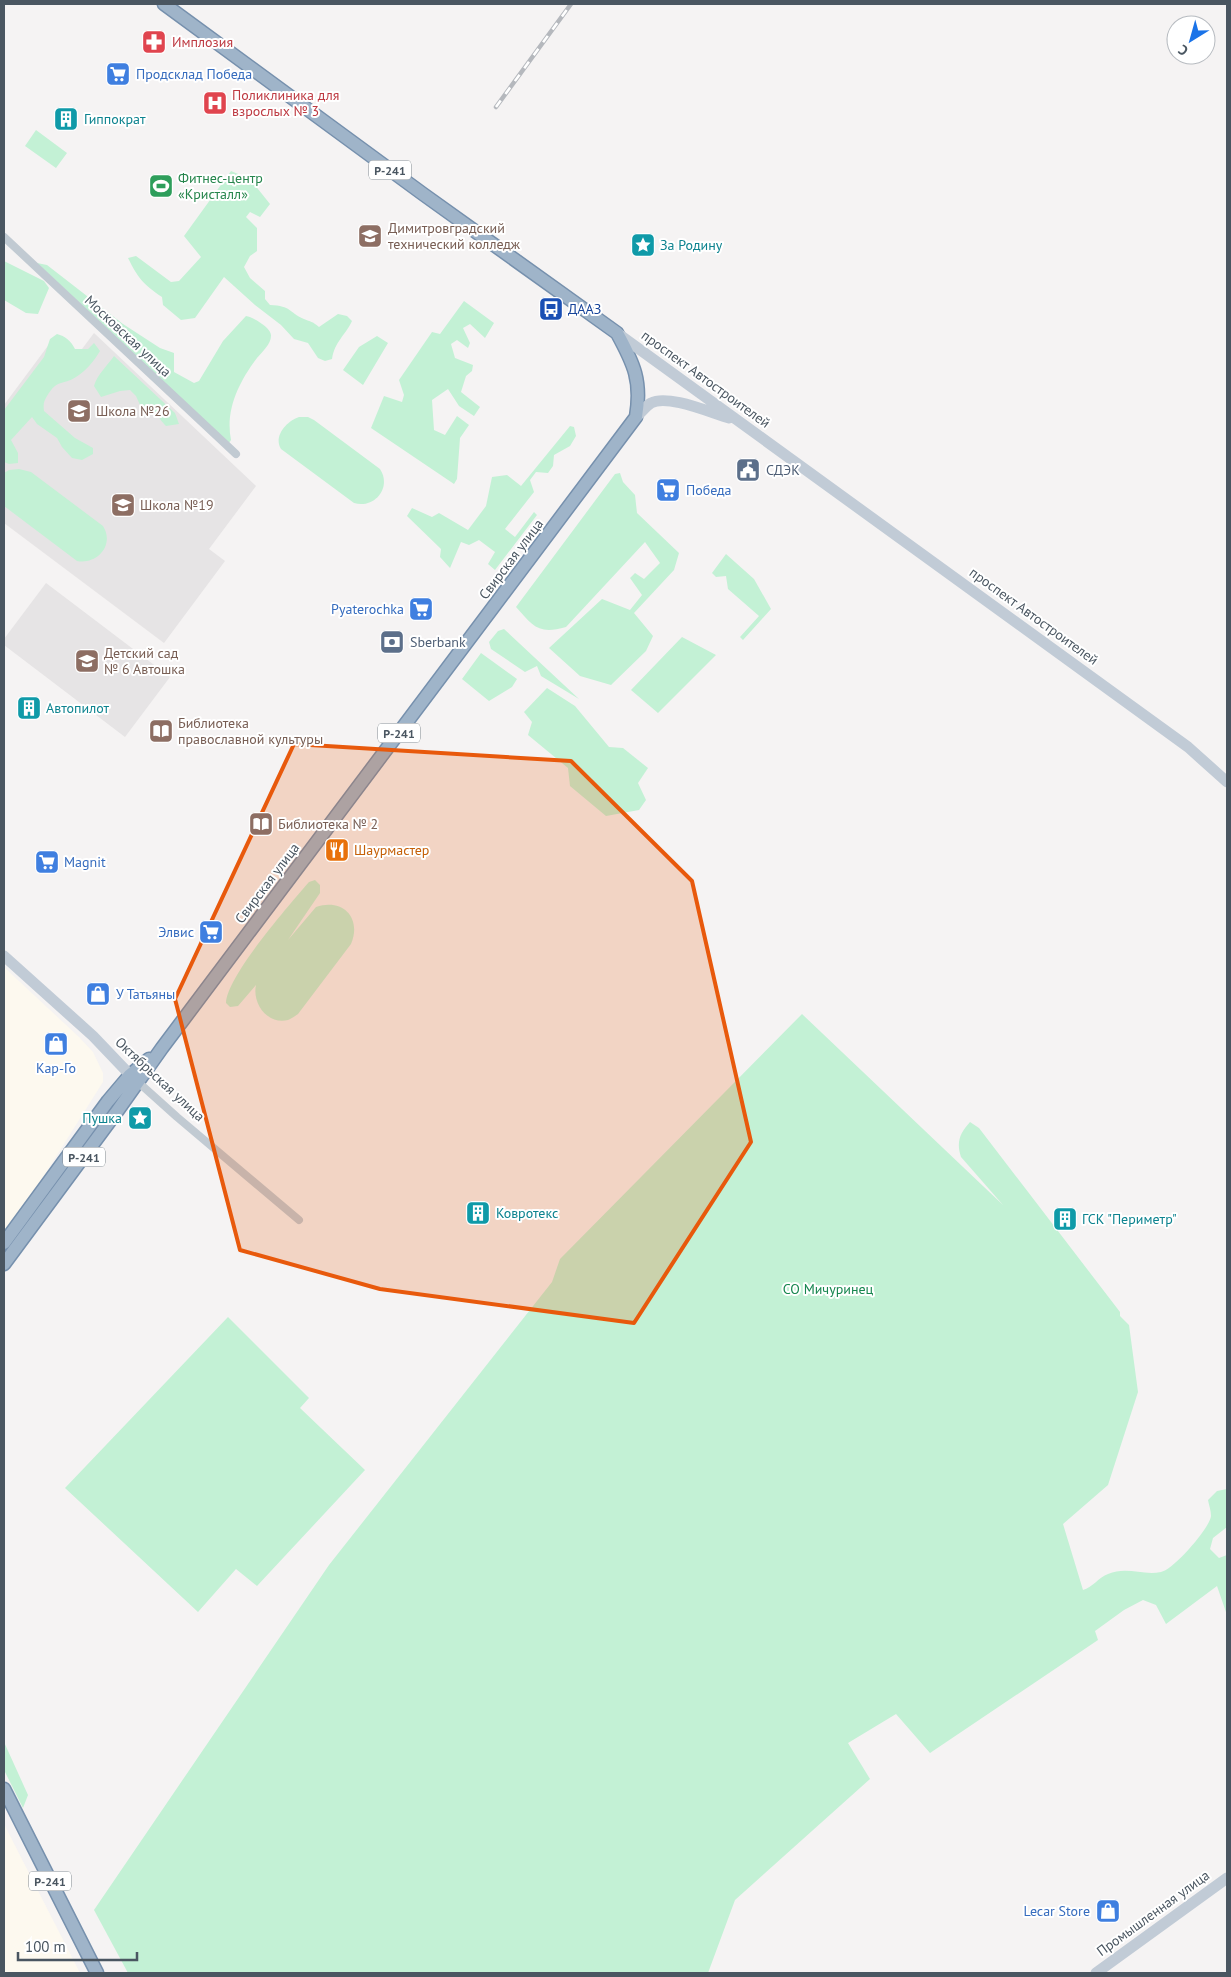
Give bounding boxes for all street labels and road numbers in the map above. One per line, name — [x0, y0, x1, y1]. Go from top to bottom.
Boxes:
road number: Р-241 — [369, 160, 411, 180]
street label: Московская улица — [81, 291, 175, 381]
street label: проспект Автостроителей — [638, 326, 774, 432]
street label: Свирская улица — [475, 515, 547, 603]
street label: проспект Автостроителей — [966, 563, 1102, 669]
road number: Р-241 — [378, 724, 420, 742]
street label: Свирская улица — [231, 839, 303, 927]
street label: Октябрьская улица — [111, 1033, 209, 1125]
road number: Р-241 — [63, 1148, 105, 1166]
street label: Промышленная улица — [1093, 1866, 1213, 1960]
road number: Р-241 — [29, 1872, 71, 1890]

